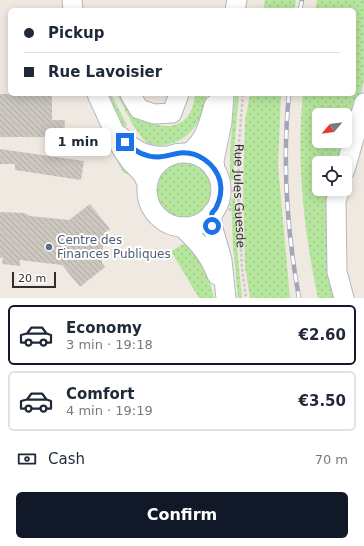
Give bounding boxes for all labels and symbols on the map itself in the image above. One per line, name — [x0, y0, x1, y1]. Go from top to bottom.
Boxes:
north arrow — [312, 108, 352, 148]
callout: 1 min — [45, 128, 111, 156]
route end — [116, 133, 134, 151]
street label: Rue Jules Guesde — [231, 144, 248, 248]
route start — [203, 217, 221, 235]
place label: Centre des Finances Publiques — [57, 233, 171, 261]
marker: Centre des Finances Publiques — [44, 242, 54, 252]
scale bar — [12, 270, 56, 289]

